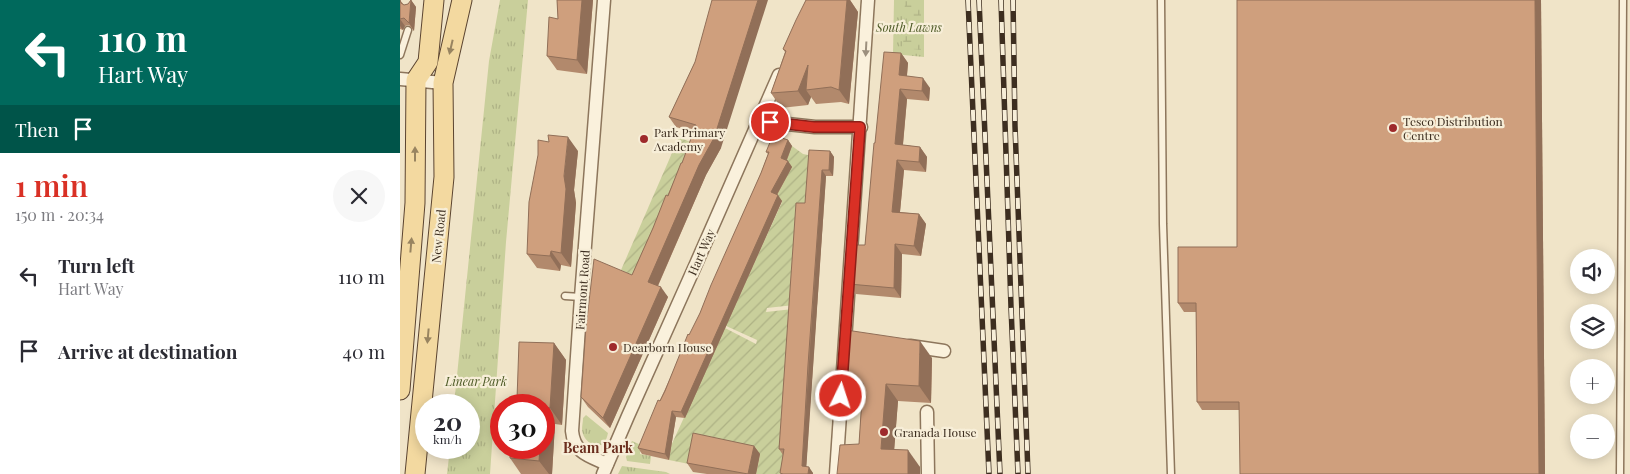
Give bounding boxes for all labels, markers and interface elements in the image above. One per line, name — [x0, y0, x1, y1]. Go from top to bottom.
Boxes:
text: 110 m — [98, 14, 187, 61]
park label: South Lawns — [875, 19, 942, 35]
icon: left — [15, 20, 80, 85]
one-way arrow — [447, 40, 455, 55]
one-way arrow — [861, 41, 869, 57]
text: Hart Way — [98, 59, 188, 89]
pin — [749, 101, 791, 143]
icon: arrive — [756, 108, 784, 136]
place label: Tesco Distribution Centre — [1403, 113, 1503, 143]
icon: arrive — [69, 115, 97, 143]
text: Then — [15, 116, 59, 142]
marker: Tesco Distribution Centre — [1387, 122, 1399, 134]
place label: Park Primary Academy — [653, 124, 725, 154]
marker: Park Primary Academy — [638, 133, 650, 145]
one-way arrow — [411, 146, 419, 162]
text: 1 min — [15, 165, 88, 205]
button: close — [333, 170, 385, 222]
text: 150 m · 20:34 — [15, 204, 104, 225]
street label: New Road — [427, 209, 449, 263]
street label: Hart Way — [684, 226, 718, 278]
one-way arrow — [407, 237, 415, 253]
street label: Fairmont Road — [571, 249, 593, 331]
map controls — [1570, 249, 1615, 459]
button: sound — [1570, 249, 1615, 294]
text: Turn left — [58, 252, 135, 278]
icon: left — [15, 262, 43, 290]
text: 110 m — [338, 263, 385, 289]
text: Hart Way — [58, 278, 124, 299]
button: layers — [1570, 304, 1615, 349]
one-way arrow — [424, 329, 432, 345]
icon: arrive — [15, 337, 43, 365]
text: Arrive at destination — [58, 338, 238, 364]
text: 40 m — [343, 338, 385, 364]
place label: Dearborn House — [623, 339, 712, 355]
marker: Dearborn House — [607, 341, 619, 353]
button: + — [1570, 359, 1615, 404]
position arrow — [814, 369, 866, 421]
park label: Linear Park — [444, 373, 507, 389]
speed limit sign: 30 — [490, 394, 555, 459]
text: 20 — [433, 404, 462, 437]
button: − — [1570, 414, 1615, 459]
place label: Granada House — [894, 424, 977, 440]
marker: Granada House — [878, 426, 890, 438]
text: km/h — [433, 431, 462, 447]
district label: Beam Park — [563, 438, 634, 457]

